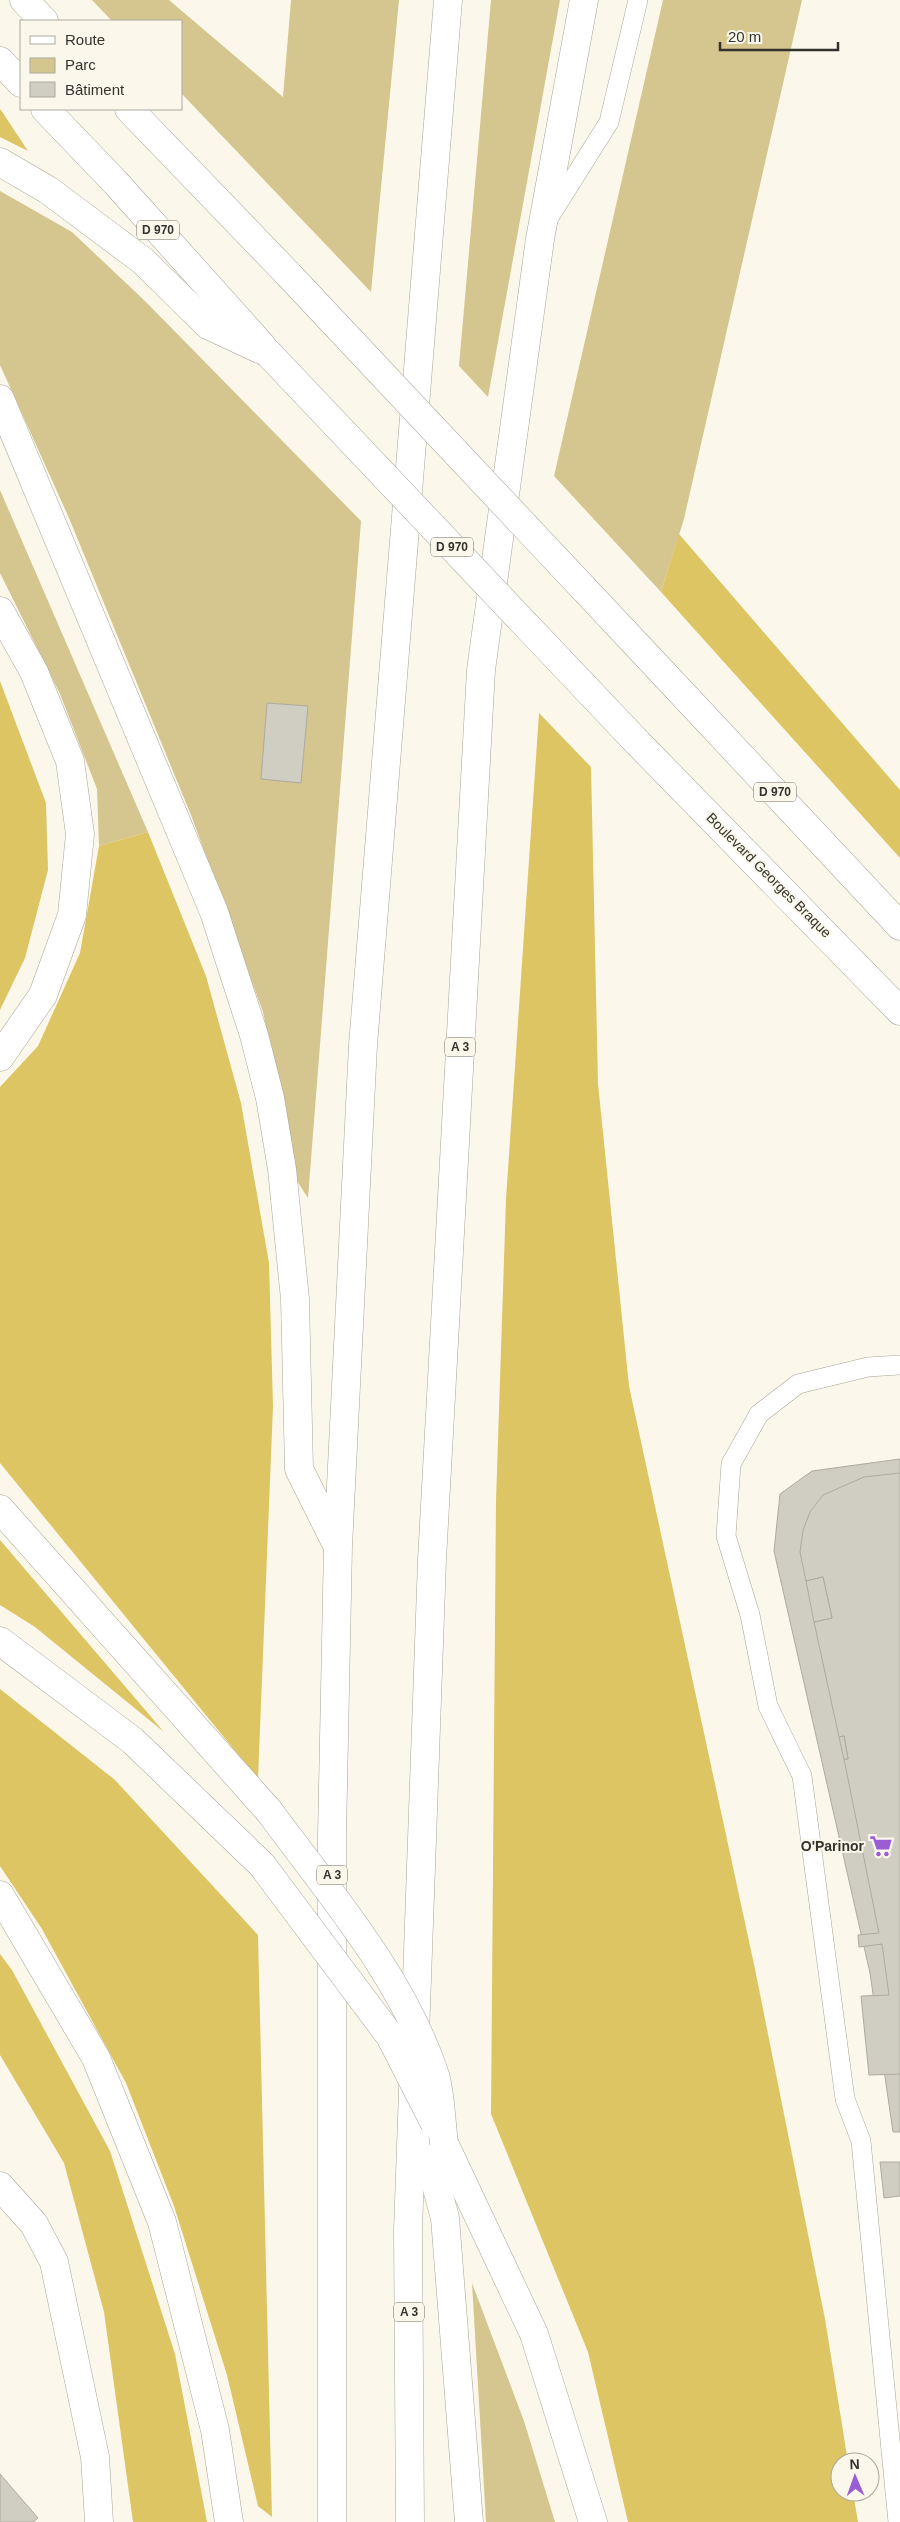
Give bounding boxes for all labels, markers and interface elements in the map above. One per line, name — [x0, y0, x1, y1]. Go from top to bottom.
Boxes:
legend — [20, 20, 182, 110]
scale bar — [720, 20, 838, 52]
text: 20 m — [728, 28, 761, 45]
text: Route — [65, 31, 105, 48]
text: Parc — [65, 56, 96, 73]
text: Bâtiment — [65, 81, 125, 98]
road number: D 970 — [137, 220, 179, 240]
road number: D 970 — [431, 538, 473, 556]
road number: D 970 — [754, 782, 796, 802]
street label: Boulevard Georges Braque — [703, 809, 835, 941]
road number: A 3 — [445, 1038, 475, 1056]
supermarket icon: O'Parinor — [868, 1833, 894, 1859]
place label: O'Parinor — [801, 1838, 865, 1854]
road number: A 3 — [317, 1866, 347, 1884]
road number: A 3 — [394, 2302, 424, 2322]
north arrow — [830, 2452, 880, 2502]
text: N — [849, 2456, 860, 2472]

